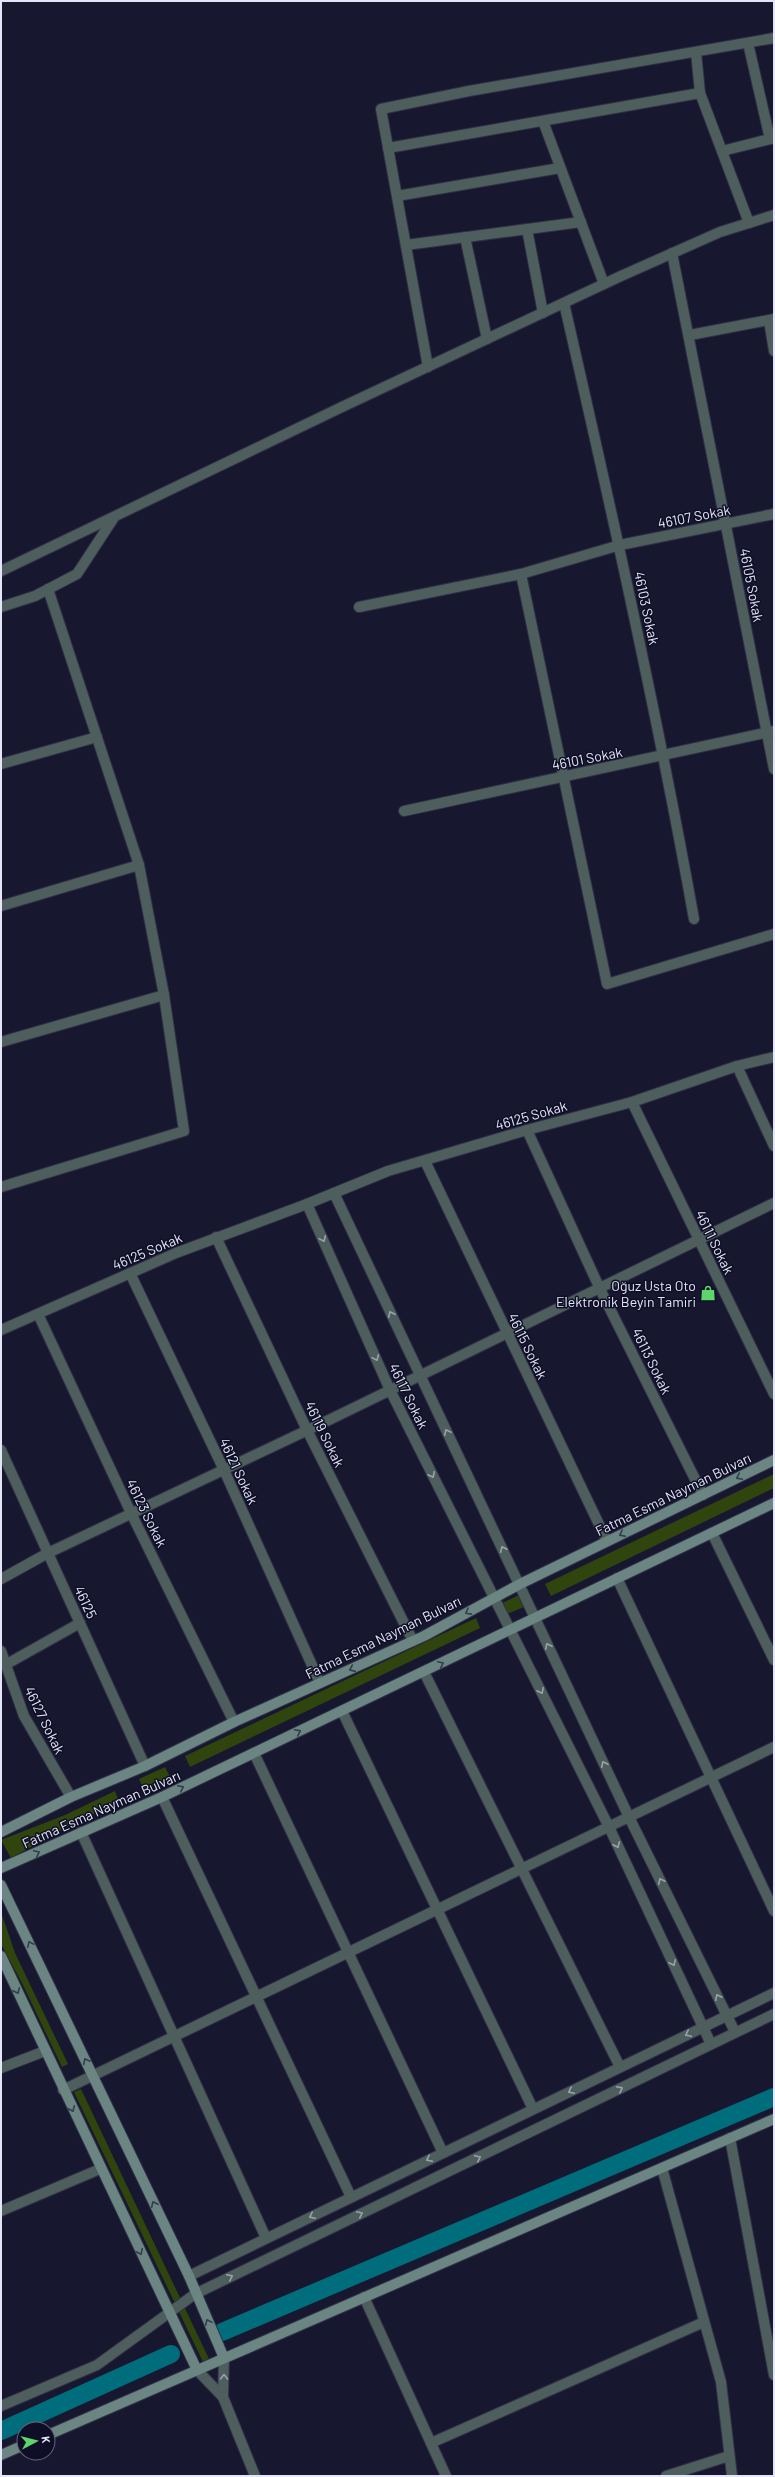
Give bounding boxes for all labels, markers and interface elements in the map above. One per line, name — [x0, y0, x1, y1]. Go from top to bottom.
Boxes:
street label: 46107 Sokak — [656, 501, 732, 531]
street label: 46105 Sokak — [737, 547, 767, 623]
street label: 46103 Sokak — [631, 570, 663, 646]
street label: 46101 Sokak — [550, 743, 624, 773]
street label: 46125 Sokak — [493, 1097, 569, 1133]
street label: 46111 Sokak — [692, 1207, 738, 1277]
street label: 46125 Sokak — [110, 1229, 184, 1273]
one-way arrow — [318, 1235, 326, 1243]
place label: Oğuz Usta Oto Elektronik Beyin Tamiri — [556, 1277, 696, 1310]
shop icon: Oğuz Usta Oto Elektronik Beyin Tamiri — [699, 1284, 717, 1302]
street label: 46115 Sokak — [505, 1310, 551, 1382]
one-way arrow — [388, 1311, 396, 1319]
street label: 46113 Sokak — [629, 1325, 675, 1397]
one-way arrow — [371, 1353, 379, 1361]
street label: 46117 Sokak — [386, 1360, 432, 1432]
street label: 46119 Sokak — [302, 1398, 348, 1470]
one-way arrow — [444, 1428, 452, 1436]
street label: 46121 Sokak — [216, 1435, 262, 1507]
street label: Fatma Esma Nayman Bulvarı — [592, 1449, 754, 1539]
one-way arrow — [427, 1471, 435, 1478]
one-way arrow — [736, 1472, 743, 1480]
street label: 46123 Sokak — [123, 1476, 171, 1550]
one-way arrow — [618, 1529, 626, 1537]
one-way arrow — [500, 1546, 508, 1553]
street label: 46125 — [71, 1583, 101, 1621]
street label: Fatma Esma Nayman Bulvarı — [302, 1592, 464, 1682]
one-way arrow — [465, 1607, 473, 1614]
one-way arrow — [545, 1643, 553, 1650]
one-way arrow — [436, 1661, 444, 1669]
one-way arrow — [348, 1664, 356, 1672]
street label: 46127 Sokak — [21, 1683, 69, 1757]
one-way arrow — [537, 1686, 544, 1694]
one-way arrow — [294, 1729, 301, 1737]
one-way arrow — [601, 1760, 609, 1768]
street label: Fatma Esma Nayman Bulvarı — [19, 1766, 183, 1852]
one-way arrow — [177, 1785, 184, 1793]
one-way arrow — [612, 1841, 620, 1848]
one-way arrow — [32, 1850, 40, 1858]
one-way arrow — [658, 1877, 666, 1885]
one-way arrow — [27, 1941, 35, 1948]
one-way arrow — [668, 1958, 676, 1966]
one-way arrow — [12, 1987, 20, 1995]
one-way arrow — [715, 1994, 723, 2001]
one-way arrow — [685, 2029, 693, 2037]
one-way arrow — [83, 2058, 91, 2065]
one-way arrow — [568, 2086, 576, 2094]
one-way arrow — [615, 2086, 623, 2094]
one-way arrow — [67, 2105, 75, 2113]
one-way arrow — [426, 2154, 433, 2162]
one-way arrow — [473, 2155, 481, 2163]
one-way arrow — [151, 2200, 159, 2208]
one-way arrow — [308, 2211, 316, 2219]
one-way arrow — [356, 2211, 363, 2219]
one-way arrow — [136, 2247, 143, 2255]
one-way arrow — [226, 2274, 234, 2282]
one-way arrow — [205, 2319, 213, 2326]
one-way arrow — [220, 2374, 228, 2380]
north arrow — [16, 2421, 56, 2461]
text: K — [40, 2436, 53, 2444]

